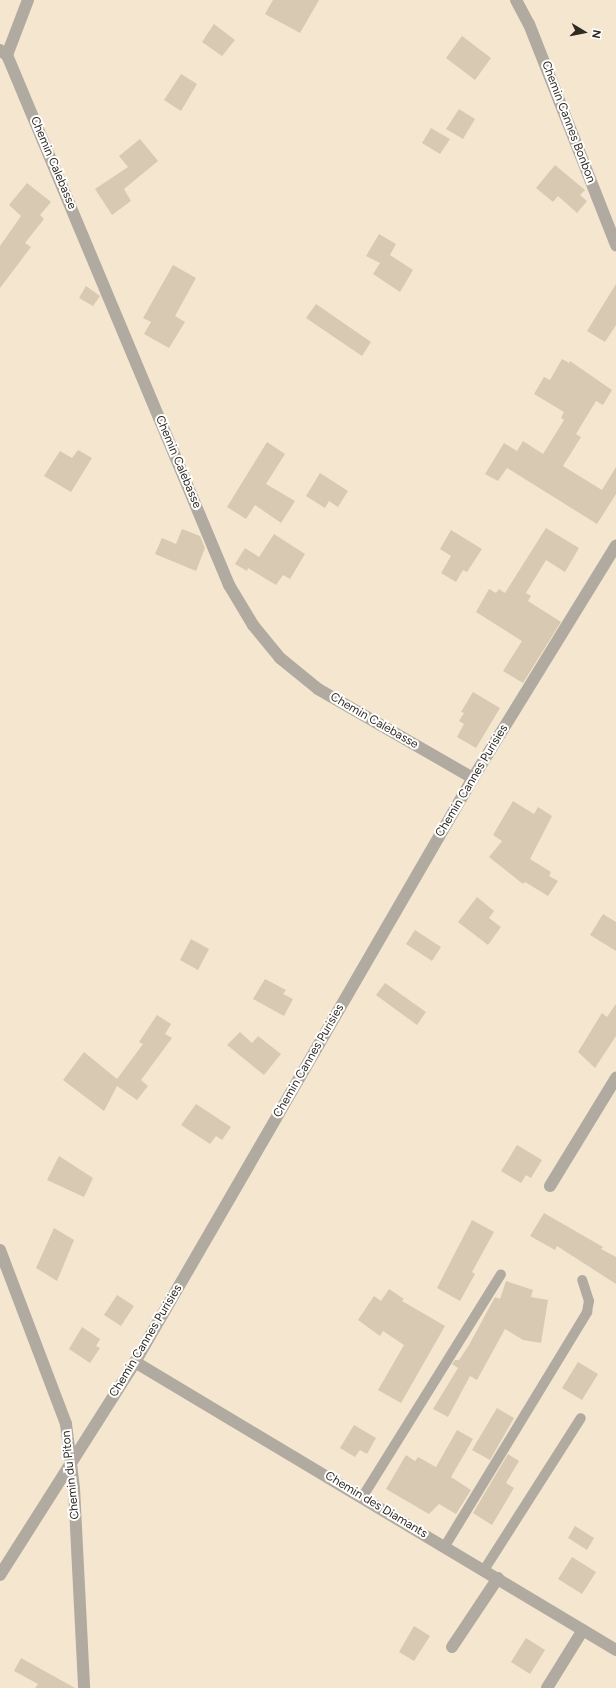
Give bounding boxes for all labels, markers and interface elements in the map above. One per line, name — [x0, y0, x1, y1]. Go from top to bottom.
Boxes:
north arrow — [564, 12, 604, 52]
text: N — [589, 29, 603, 39]
street label: Chemin Cannes Bonbon — [538, 59, 598, 185]
street label: Chemin Calebasse — [27, 114, 79, 212]
street label: Chemin Calebasse — [152, 413, 204, 511]
street label: Chemin Calebasse — [327, 690, 421, 752]
street label: Chemin Cannes Purisies — [433, 722, 511, 840]
street label: Chemin Cannes Purisies — [271, 1002, 347, 1120]
street label: Chemin Cannes Purisies — [107, 1282, 185, 1400]
street label: Chemin du Piton — [59, 1430, 83, 1520]
street label: Chemin des Diamants — [322, 1469, 430, 1541]

